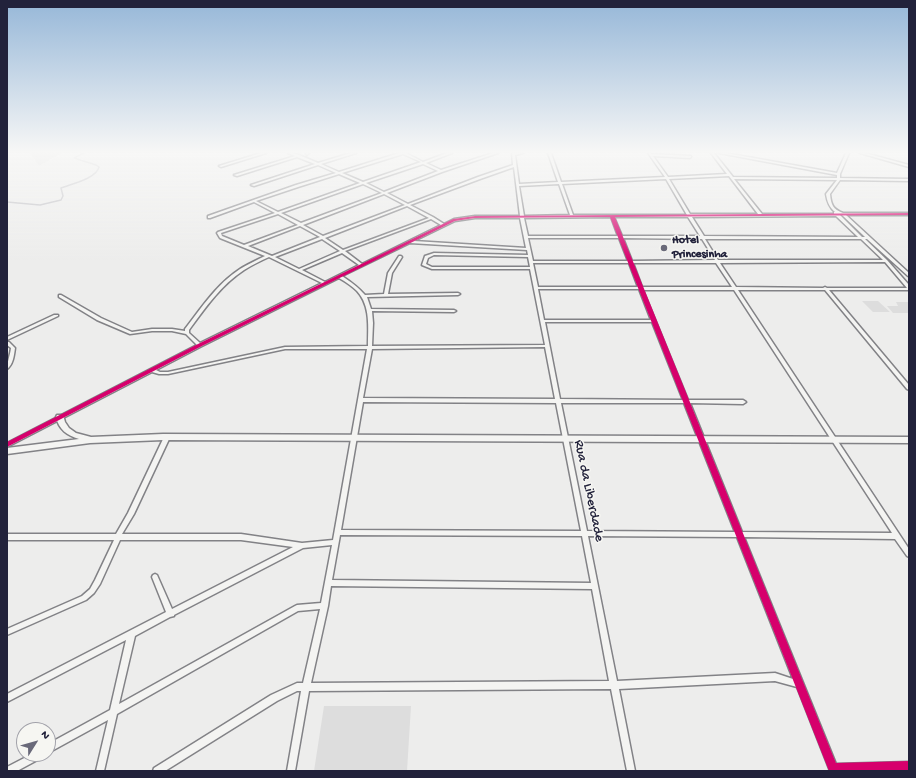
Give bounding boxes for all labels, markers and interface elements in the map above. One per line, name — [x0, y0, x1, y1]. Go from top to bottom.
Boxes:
place label: Hotel Princesinha — [672, 234, 727, 262]
marker: Hotel Princesinha — [659, 243, 669, 253]
street label: Rua da Liberdade — [569, 439, 607, 543]
north arrow — [16, 722, 56, 762]
text: N — [38, 729, 52, 742]

